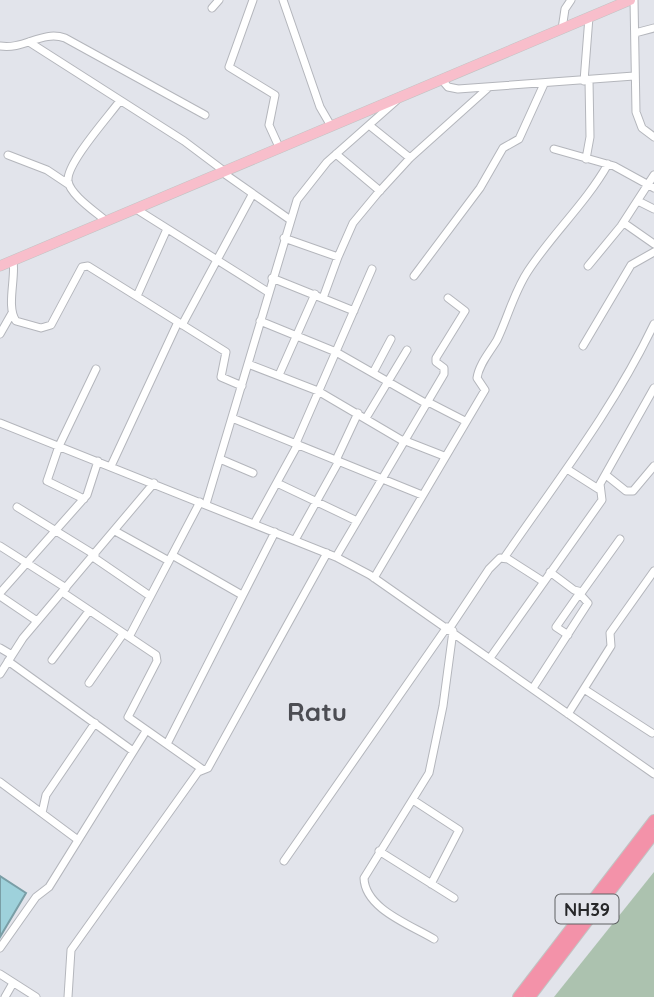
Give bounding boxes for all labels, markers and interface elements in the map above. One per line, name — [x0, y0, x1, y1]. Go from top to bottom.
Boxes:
district label: Ratu — [287, 695, 347, 728]
road number: NH39 — [556, 894, 618, 924]

